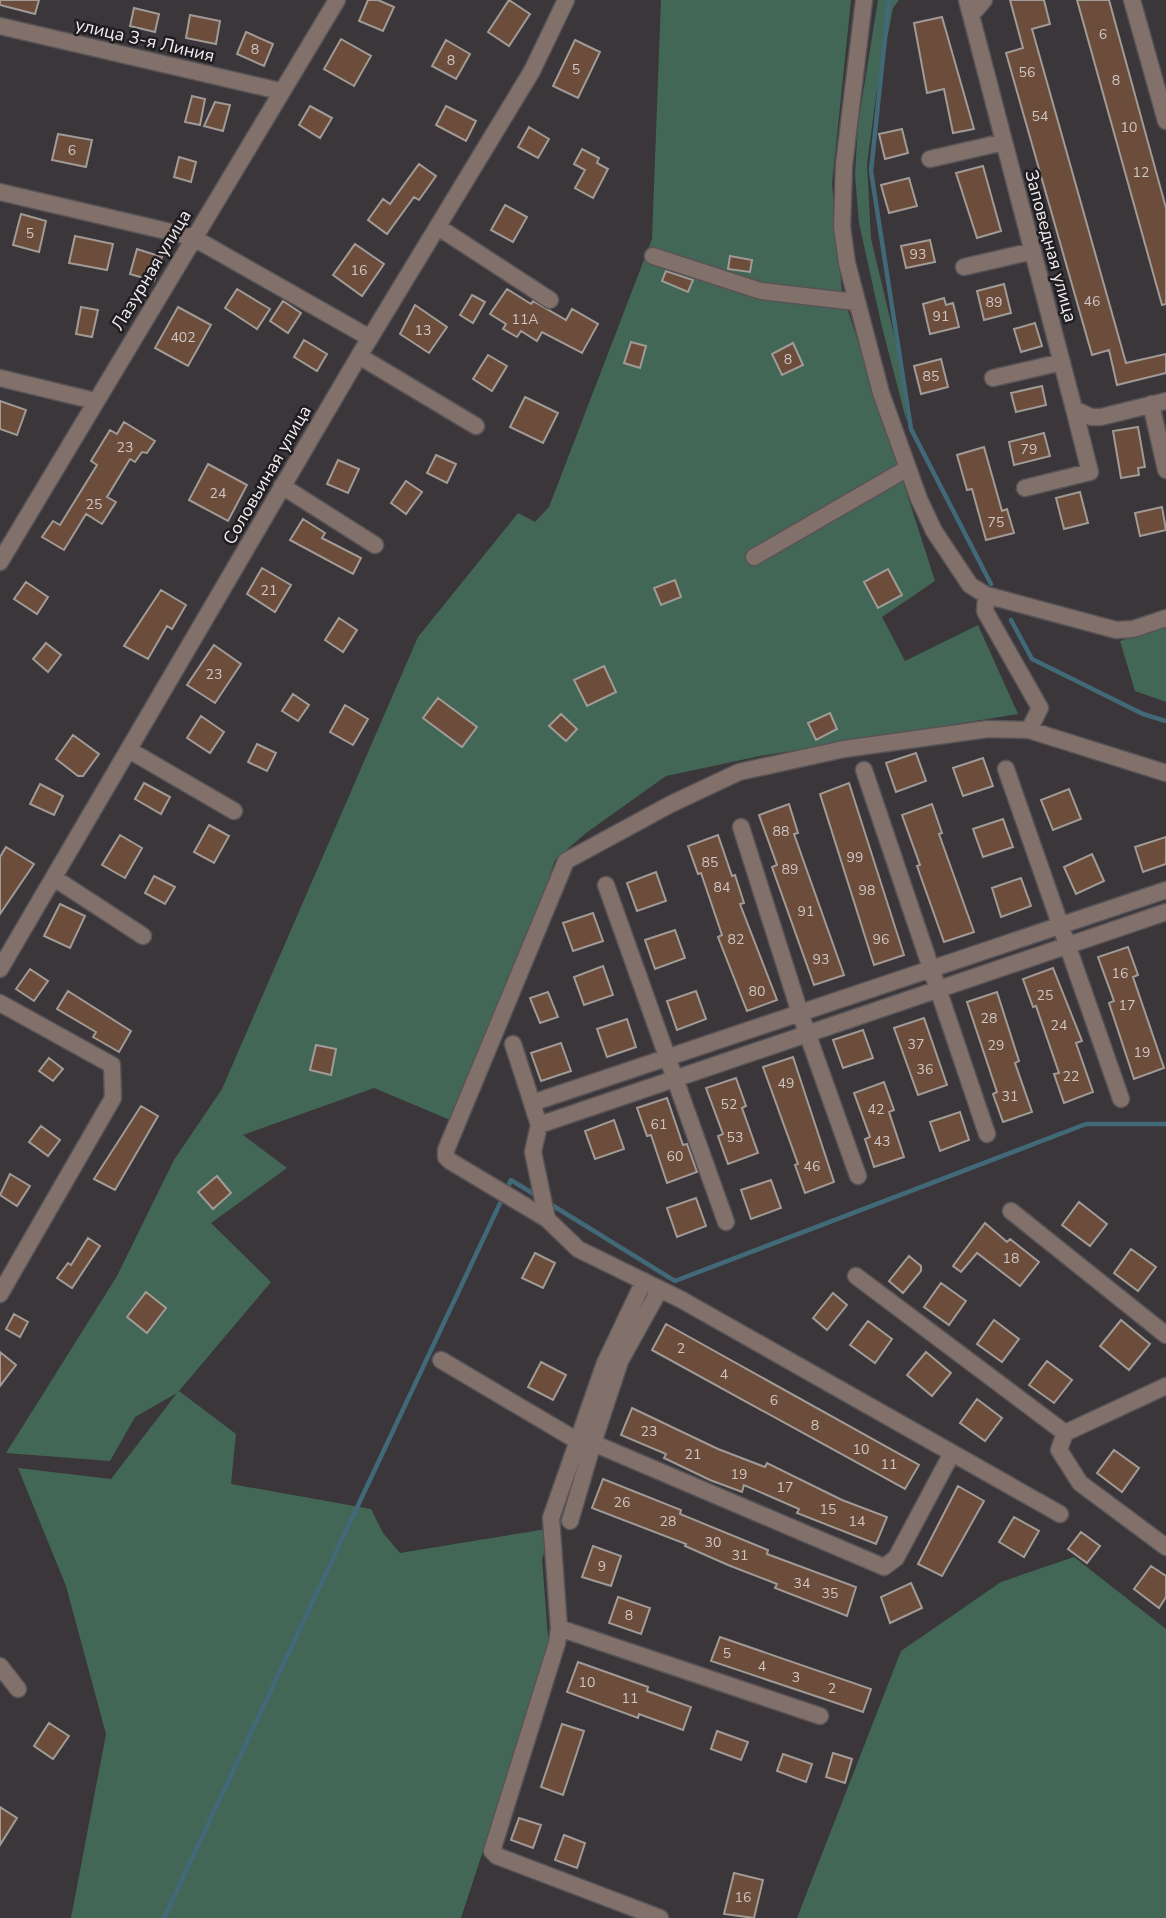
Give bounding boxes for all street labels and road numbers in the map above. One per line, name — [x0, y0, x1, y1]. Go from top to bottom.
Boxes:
street label: улица 3-я Линия — [73, 12, 217, 68]
street label: Заповедная улица — [1019, 167, 1083, 325]
street label: Лазурная улица — [105, 205, 197, 335]
street label: Соловьиная улица — [217, 401, 317, 549]

